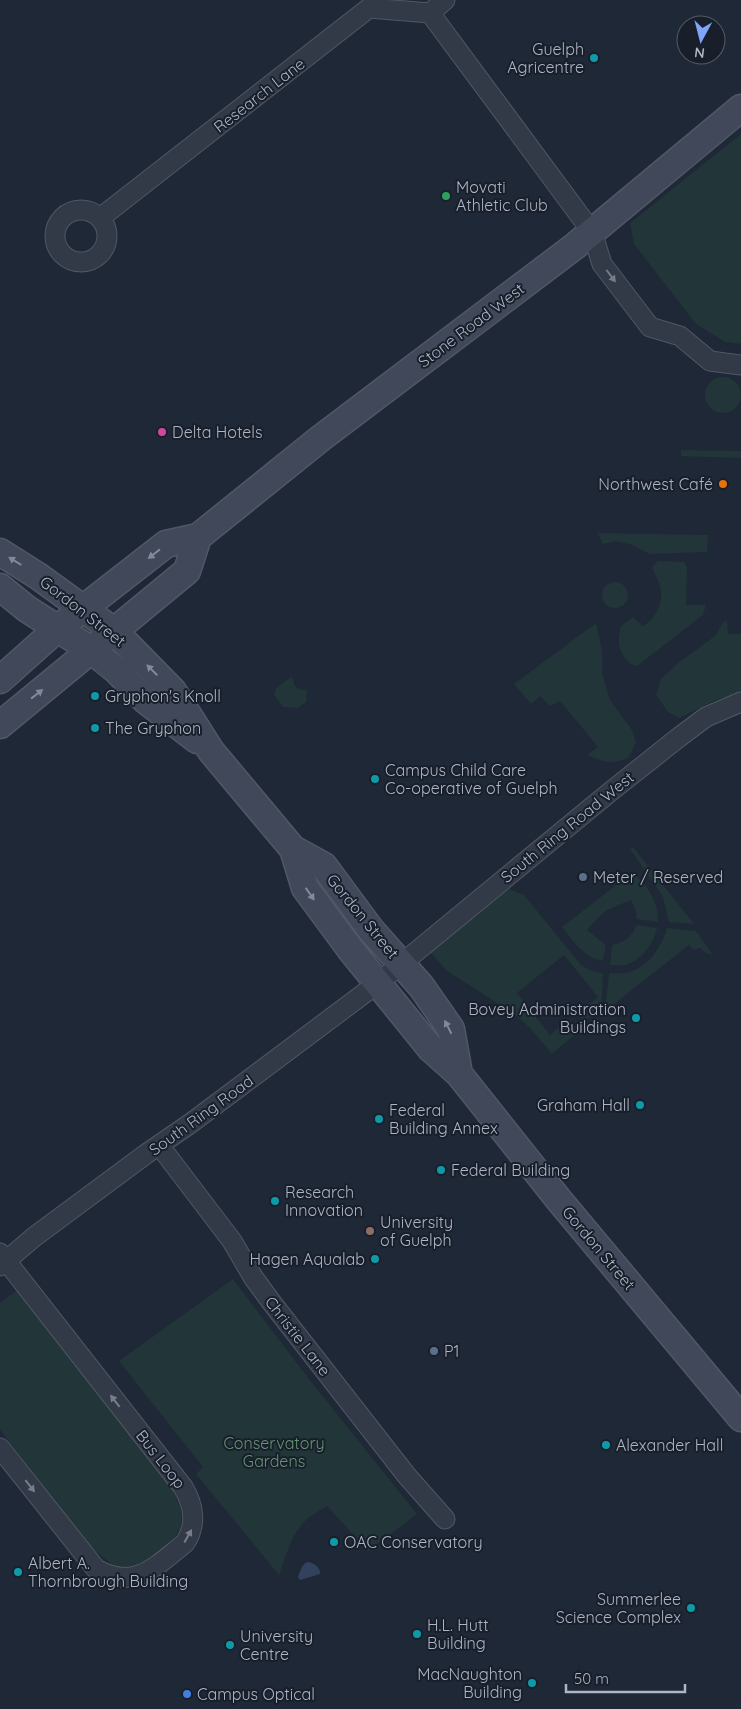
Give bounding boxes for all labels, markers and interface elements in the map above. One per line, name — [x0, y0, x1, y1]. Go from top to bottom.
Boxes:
north arrow — [676, 15, 726, 65]
place label: Guelph Agricentre — [507, 39, 584, 77]
text: N — [693, 43, 706, 62]
marker: Guelph Agricentre — [588, 52, 600, 64]
street label: Research Lane — [209, 53, 309, 137]
place label: Movati Athletic Club — [456, 177, 548, 215]
marker: Movati Athletic Club — [440, 190, 452, 202]
one-way arrow — [606, 269, 617, 282]
street label: Stone Road West — [414, 279, 528, 371]
place label: Delta Hotels — [172, 422, 263, 442]
marker: Delta Hotels — [156, 426, 168, 438]
place label: Northwest Café — [598, 474, 713, 494]
marker: Northwest Café — [717, 478, 729, 490]
one-way arrow — [147, 549, 160, 560]
one-way arrow — [8, 556, 21, 566]
street label: Gordon Street — [36, 571, 130, 651]
one-way arrow — [146, 664, 158, 676]
place label: Gryphon's Knoll — [105, 686, 221, 706]
one-way arrow — [30, 688, 43, 699]
marker: Gryphon's Knoll — [89, 690, 101, 702]
place label: The Gryphon — [105, 718, 201, 738]
marker: The Gryphon — [89, 722, 101, 734]
place label: Campus Child Care Co-operative of Guelph — [385, 760, 558, 798]
street label: South Ring Road West — [496, 767, 638, 887]
marker: Campus Child Care Co-operative of Guelph — [369, 773, 381, 785]
place label: Meter / Reserved — [593, 867, 723, 887]
street label: Gordon Street — [323, 870, 403, 962]
marker: Meter / Reserved — [577, 871, 589, 883]
one-way arrow — [305, 887, 315, 901]
place label: Bovey Administration Buildings — [468, 999, 626, 1037]
marker: Bovey Administration Buildings — [630, 1012, 642, 1024]
one-way arrow — [444, 1020, 452, 1035]
street label: South Ring Road — [145, 1070, 257, 1160]
place label: Graham Hall — [537, 1095, 630, 1115]
marker: Graham Hall — [634, 1099, 646, 1111]
place label: Federal Building Annex — [389, 1100, 498, 1138]
marker: Federal Building Annex — [373, 1113, 385, 1125]
place label: Federal Building — [451, 1160, 570, 1180]
marker: Federal Building — [435, 1164, 447, 1176]
place label: Research Innovation — [285, 1182, 363, 1220]
marker: Research Innovation — [269, 1195, 281, 1207]
street label: Gordon Street — [558, 1202, 640, 1294]
place label: University of Guelph — [380, 1212, 453, 1250]
marker: University of Guelph — [364, 1225, 376, 1237]
place label: Hagen Aqualab — [250, 1249, 365, 1269]
marker: Hagen Aqualab — [369, 1253, 381, 1265]
street label: Christie Lane — [261, 1292, 335, 1380]
place label: P1 — [444, 1341, 459, 1361]
marker: P1 — [428, 1345, 440, 1357]
one-way arrow — [110, 1395, 121, 1408]
street label: Bus Loop — [132, 1426, 190, 1492]
park label: Conservatory Gardens — [223, 1433, 325, 1471]
place label: Alexander Hall — [616, 1435, 723, 1455]
marker: Alexander Hall — [600, 1439, 612, 1451]
one-way arrow — [25, 1479, 36, 1492]
one-way arrow — [183, 1530, 192, 1543]
place label: OAC Conservatory — [344, 1532, 483, 1552]
marker: OAC Conservatory — [328, 1536, 340, 1548]
place label: Albert A. Thornbrough Building — [28, 1553, 188, 1591]
marker: Albert A. Thornbrough Building — [12, 1566, 24, 1578]
place label: Summerlee Science Complex — [556, 1589, 681, 1627]
marker: Summerlee Science Complex — [685, 1602, 697, 1614]
place label: H.L. Hutt Building — [427, 1615, 489, 1653]
place label: University Centre — [240, 1626, 313, 1664]
marker: H.L. Hutt Building — [411, 1628, 423, 1640]
marker: University Centre — [224, 1639, 236, 1651]
scale bar — [566, 1662, 685, 1694]
place label: MacNaughton Building — [417, 1664, 522, 1702]
text: 50 m — [574, 1669, 609, 1688]
marker: MacNaughton Building — [526, 1677, 538, 1689]
place label: Campus Optical — [197, 1684, 315, 1704]
marker: Campus Optical — [181, 1688, 193, 1700]

